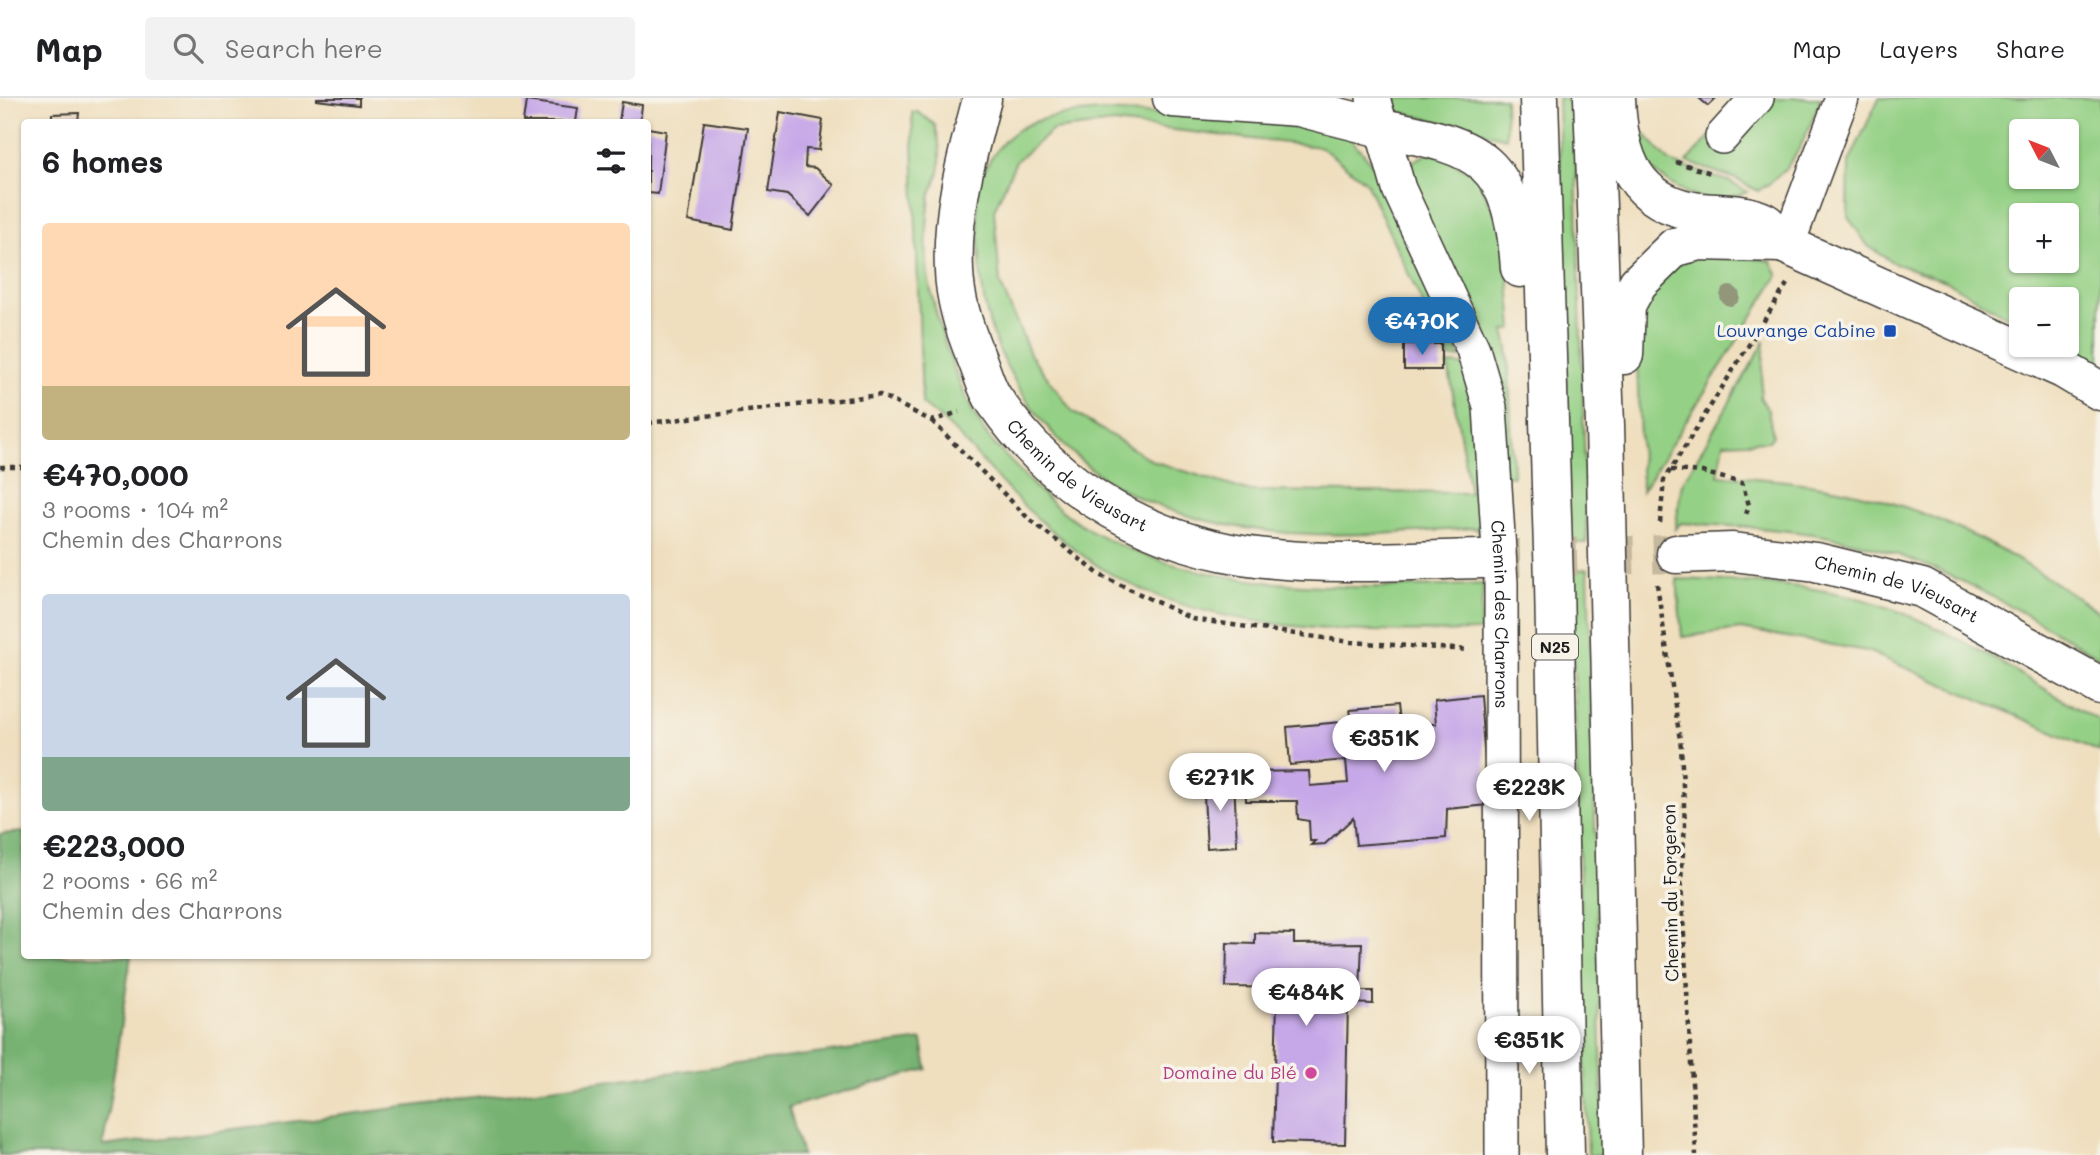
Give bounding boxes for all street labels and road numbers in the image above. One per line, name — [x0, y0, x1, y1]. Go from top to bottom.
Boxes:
street label: Chemin de Vieusart — [1002, 414, 1152, 537]
street label: Chemin des Charrons — [1486, 519, 1514, 709]
street label: Chemin de Vieusart — [1812, 549, 1983, 628]
road number: N25 — [1532, 634, 1578, 660]
street label: Chemin du Forgeron — [1656, 804, 1684, 982]

